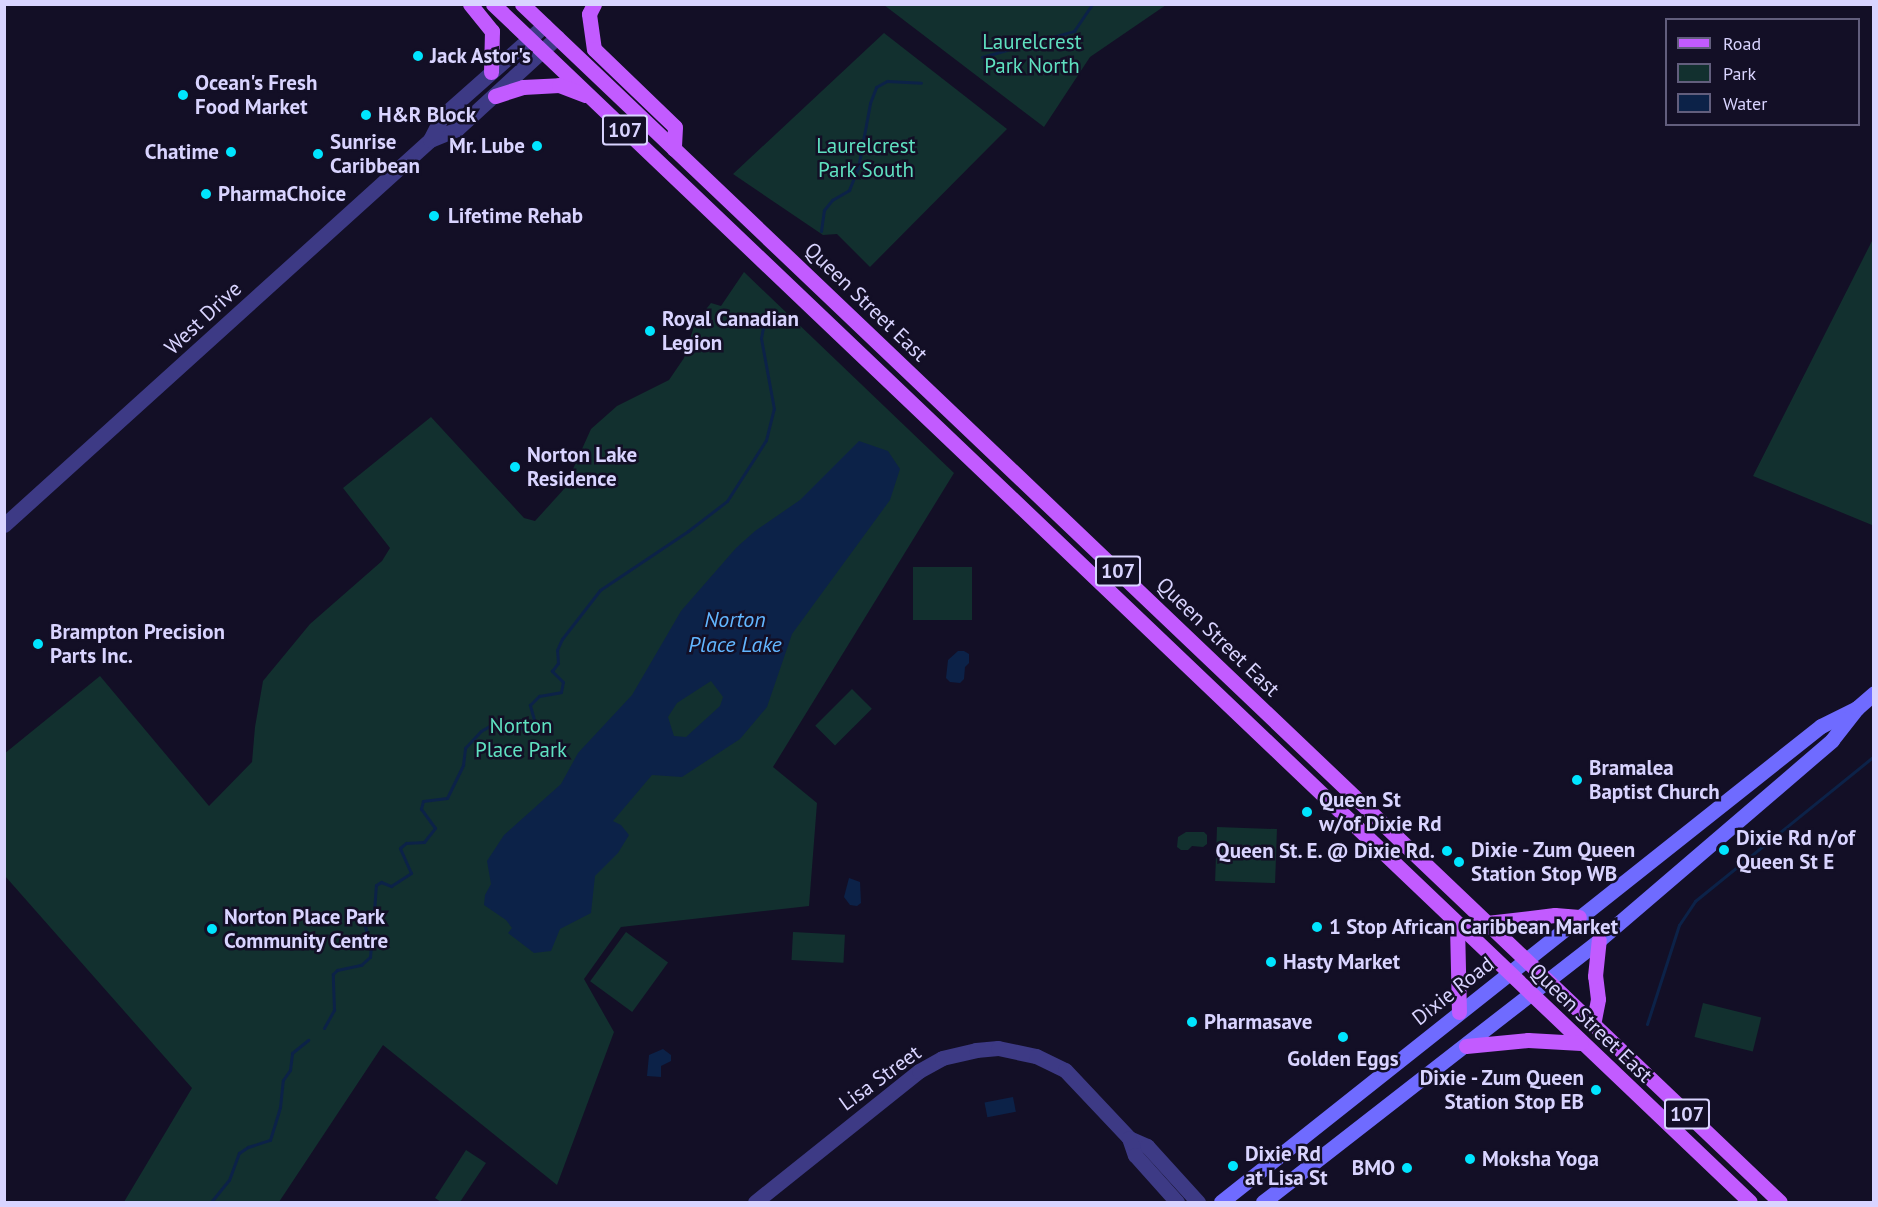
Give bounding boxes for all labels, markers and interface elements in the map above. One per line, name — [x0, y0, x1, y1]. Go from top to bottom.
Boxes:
legend — [1665, 18, 1860, 126]
park label: Laurelcrest Park North — [982, 29, 1082, 79]
text: Road — [1723, 32, 1761, 55]
place label: Jack Astor's — [430, 43, 532, 69]
marker: Jack Astor's — [411, 49, 425, 63]
text: Park — [1723, 62, 1756, 85]
place label: Ocean's Fresh Food Market — [195, 70, 317, 120]
marker: Ocean's Fresh Food Market — [176, 88, 190, 102]
text: Water — [1723, 92, 1767, 115]
place label: H&R Block — [378, 102, 476, 128]
marker: H&R Block — [359, 108, 373, 122]
road number: 107 — [601, 113, 649, 147]
place label: Sunrise Caribbean — [330, 129, 420, 179]
place label: Mr. Lube — [448, 133, 525, 159]
park label: Laurelcrest Park South — [816, 133, 916, 183]
place label: Chatime — [145, 139, 219, 165]
marker: Mr. Lube — [530, 139, 544, 153]
marker: Chatime — [224, 145, 238, 159]
marker: Sunrise Caribbean — [311, 147, 325, 161]
place label: PharmaChoice — [218, 181, 346, 207]
marker: PharmaChoice — [199, 187, 213, 201]
place label: Lifetime Rehab — [448, 203, 583, 229]
marker: Lifetime Rehab — [425, 207, 443, 225]
street label: Queen Street East — [799, 237, 933, 367]
street label: West Drive — [159, 276, 247, 360]
place label: Royal Canadian Legion — [662, 306, 799, 356]
marker: Royal Canadian Legion — [643, 324, 657, 338]
place label: Norton Lake Residence — [527, 442, 637, 492]
marker: Norton Lake Residence — [508, 460, 522, 474]
road number: 107 — [1094, 554, 1142, 588]
street label: Queen Street East — [1151, 572, 1285, 702]
water label: Norton Place Lake — [688, 606, 782, 658]
place label: Brampton Precision Parts Inc. — [50, 619, 225, 669]
marker: Brampton Precision Parts Inc. — [31, 637, 45, 651]
park label: Norton Place Park — [475, 713, 567, 763]
place label: Bramalea Baptist Church — [1589, 755, 1720, 805]
marker: Bramalea Baptist Church — [1570, 773, 1584, 787]
place label: Queen St w/of Dixie Rd — [1319, 787, 1442, 837]
marker: Queen St w/of Dixie Rd — [1300, 805, 1314, 819]
place label: Dixie Rd n/of Queen St E — [1736, 825, 1855, 875]
place label: Dixie - Zum Queen Station Stop WB — [1471, 837, 1638, 887]
place label: Queen St. E. @ Dixie Rd. — [1213, 838, 1435, 864]
marker: Dixie Rd n/of Queen St E — [1717, 843, 1731, 857]
marker: Queen St. E. @ Dixie Rd. — [1440, 844, 1454, 858]
marker: Dixie - Zum Queen Station Stop WB — [1452, 855, 1466, 869]
place label: Norton Place Park Community Centre — [224, 904, 389, 954]
place label: 1 Stop African Caribbean Market — [1329, 914, 1619, 940]
marker: 1 Stop African Caribbean Market — [1310, 920, 1324, 934]
marker: Norton Place Park Community Centre — [205, 922, 219, 936]
place label: Hasty Market — [1283, 949, 1401, 975]
street label: Dixie Road — [1407, 951, 1499, 1031]
marker: Hasty Market — [1264, 955, 1278, 969]
street label: Queen Street East — [1524, 958, 1658, 1088]
place label: Pharmasave — [1204, 1009, 1312, 1035]
marker: Pharmasave — [1185, 1015, 1199, 1029]
marker: Golden Eggs — [1336, 1030, 1350, 1044]
street label: Lisa Street — [834, 1040, 926, 1116]
place label: Golden Eggs — [1287, 1046, 1399, 1072]
place label: Dixie - Zum Queen Station Stop EB — [1417, 1065, 1584, 1115]
marker: Dixie - Zum Queen Station Stop EB — [1589, 1083, 1603, 1097]
road number: 107 — [1663, 1097, 1711, 1131]
place label: Dixie Rd at Lisa St — [1245, 1141, 1328, 1191]
place label: Moksha Yoga — [1482, 1146, 1600, 1172]
marker: Moksha Yoga — [1463, 1152, 1477, 1166]
place label: BMO — [1352, 1155, 1395, 1181]
marker: Dixie Rd at Lisa St — [1226, 1159, 1240, 1173]
marker: BMO — [1400, 1161, 1414, 1175]

